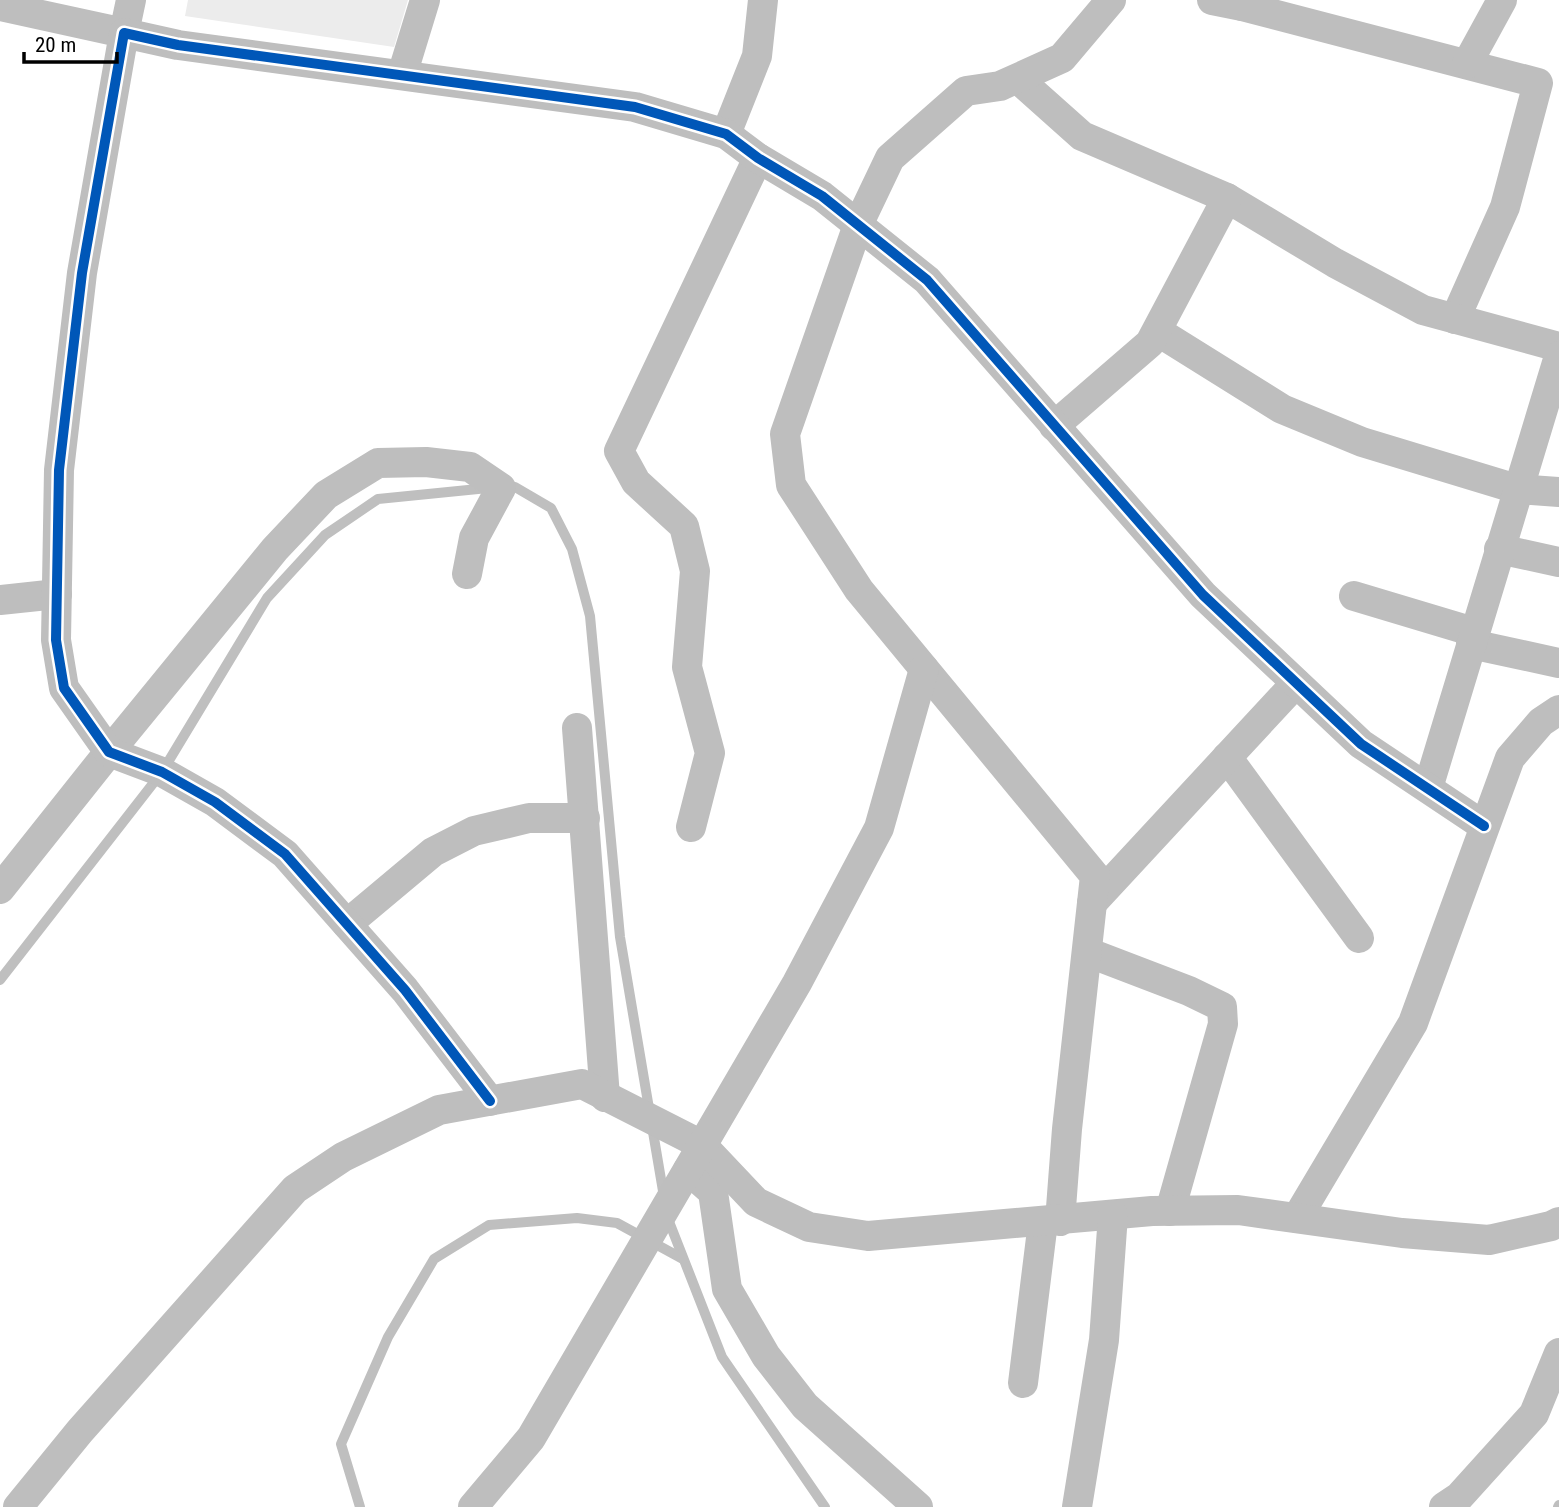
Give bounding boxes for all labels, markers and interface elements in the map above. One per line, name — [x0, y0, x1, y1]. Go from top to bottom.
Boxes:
scale bar — [24, 21, 117, 65]
text: 20 m — [35, 33, 76, 57]

